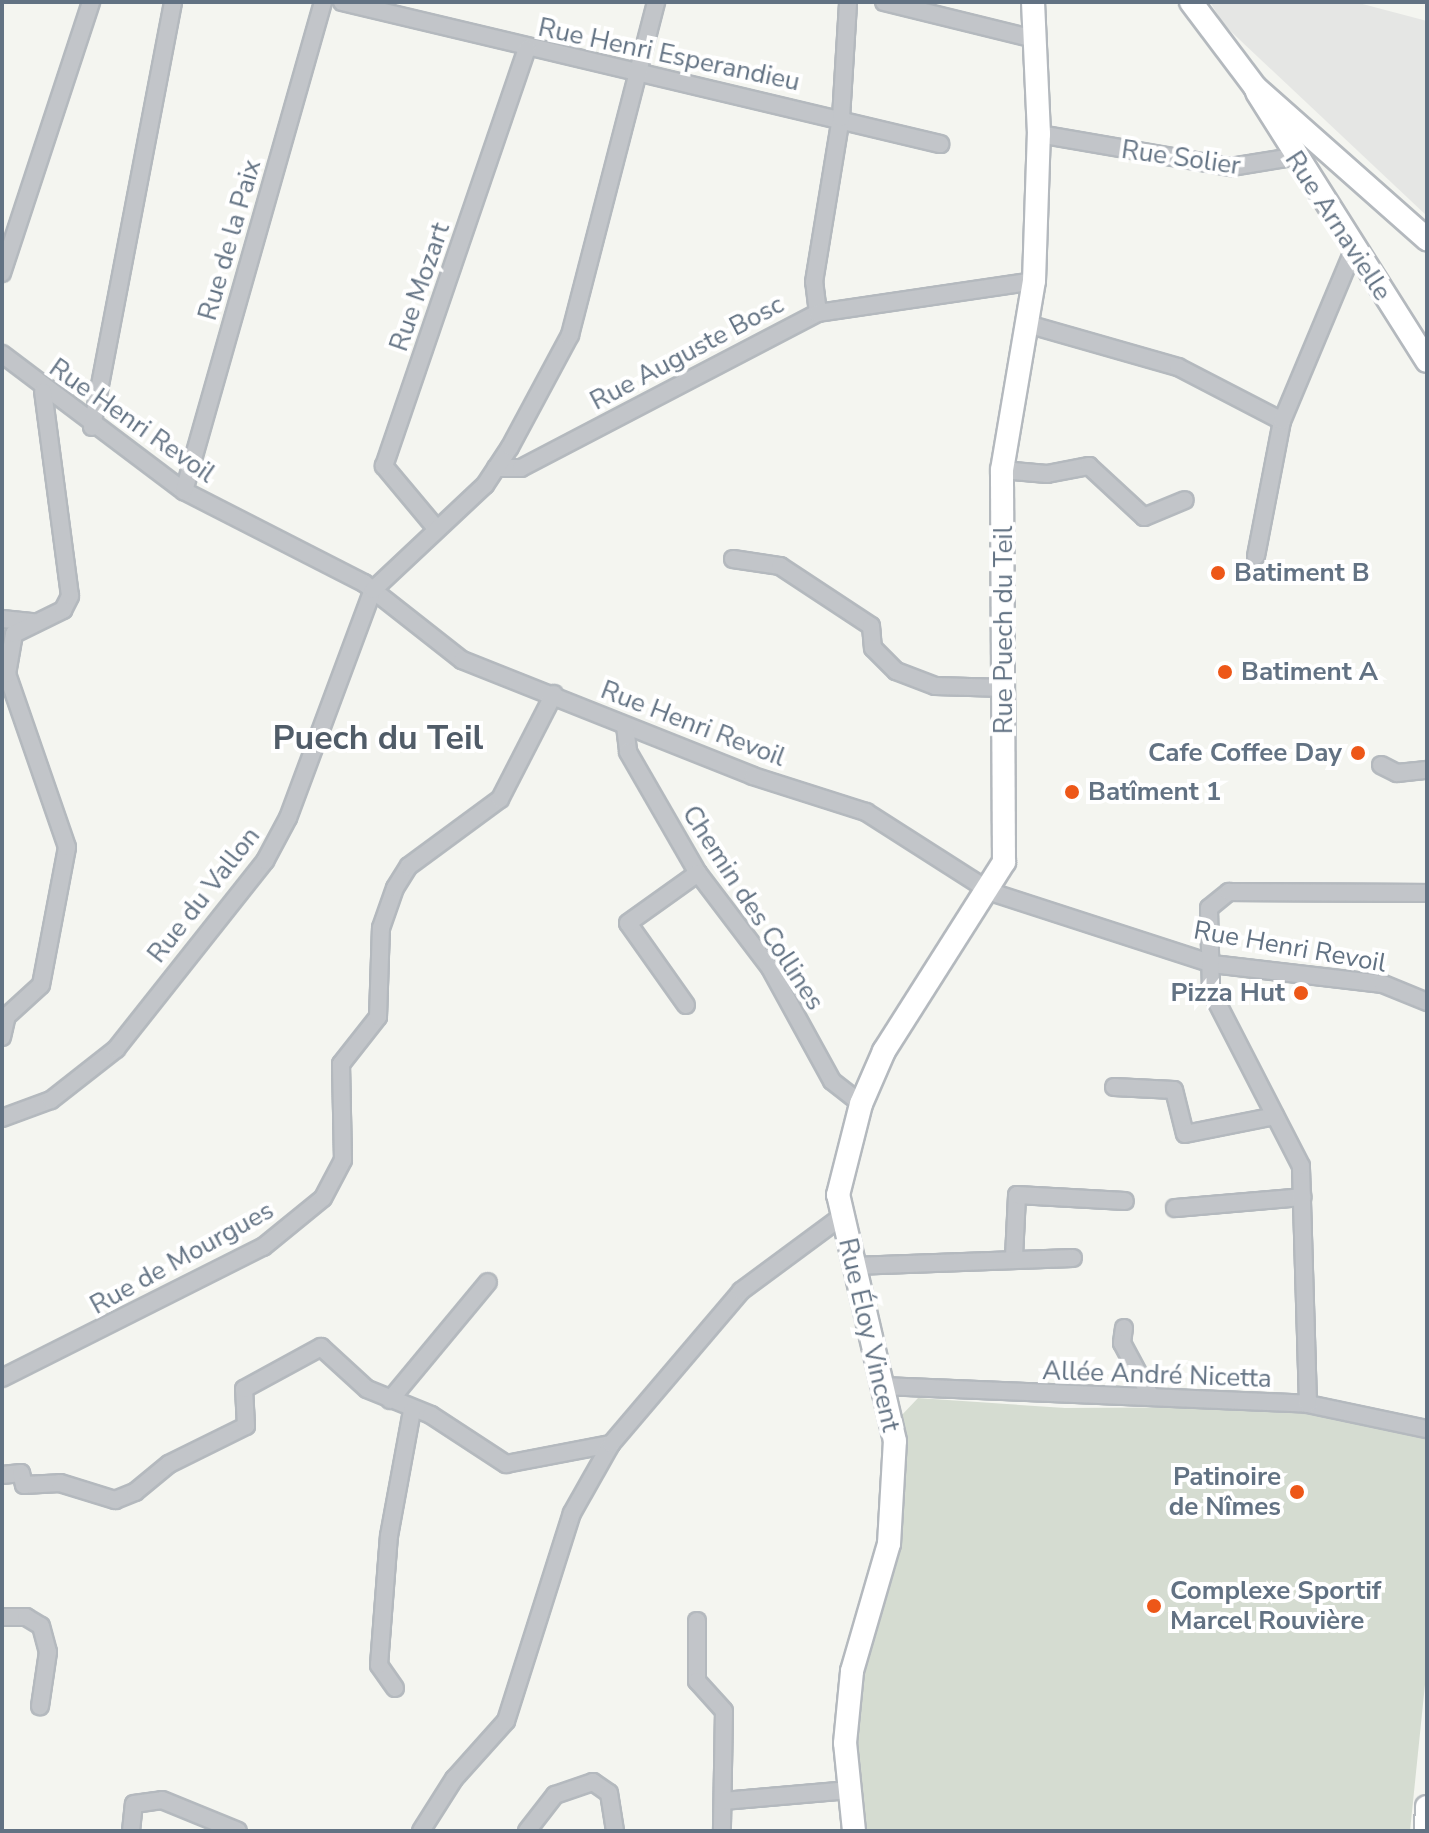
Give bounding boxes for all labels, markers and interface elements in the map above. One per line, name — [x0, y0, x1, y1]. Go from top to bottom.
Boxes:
street label: Rue Henri Esperandieu — [535, 12, 803, 98]
street label: Rue Solier — [1120, 134, 1242, 182]
street label: Rue Arnavielle — [1278, 146, 1398, 306]
street label: Rue de la Paix — [192, 156, 268, 324]
street label: Rue Mozart — [383, 219, 457, 355]
street label: Rue Auguste Bosc — [585, 289, 789, 417]
street label: Rue Henri Revoil — [43, 352, 221, 490]
street label: Rue Puech du Teil — [988, 526, 1020, 734]
place label: Batiment B — [1234, 557, 1370, 589]
marker: Batiment B — [1209, 564, 1227, 582]
place label: Batiment A — [1241, 656, 1378, 688]
marker: Batiment A — [1216, 663, 1234, 681]
street label: Rue Henri Revoil — [596, 674, 790, 774]
district label: Puech du Teil — [273, 719, 483, 759]
place label: Cafe Coffee Day — [1148, 737, 1342, 769]
marker: Cafe Coffee Day — [1349, 744, 1367, 762]
place label: Batîment 1 — [1088, 776, 1221, 808]
marker: Batîment 1 — [1063, 783, 1081, 801]
street label: Chemin des Collines — [675, 800, 831, 1016]
street label: Rue du Vallon — [141, 821, 267, 969]
street label: Rue Henri Revoil — [1191, 915, 1389, 979]
place label: Pizza Hut — [1171, 977, 1285, 1009]
marker: Pizza Hut — [1292, 984, 1310, 1002]
street label: Rue de Mourgues — [85, 1195, 279, 1321]
street label: Rue Éloy Vincent — [832, 1235, 906, 1435]
street label: Allée André Nicetta — [1042, 1355, 1272, 1395]
place label: Patinoire de Nîmes — [1169, 1461, 1281, 1522]
marker: Patinoire de Nîmes — [1288, 1483, 1306, 1501]
place label: Complexe Sportif Marcel Rouvière — [1170, 1575, 1381, 1636]
marker: Complexe Sportif Marcel Rouvière — [1145, 1597, 1163, 1615]

